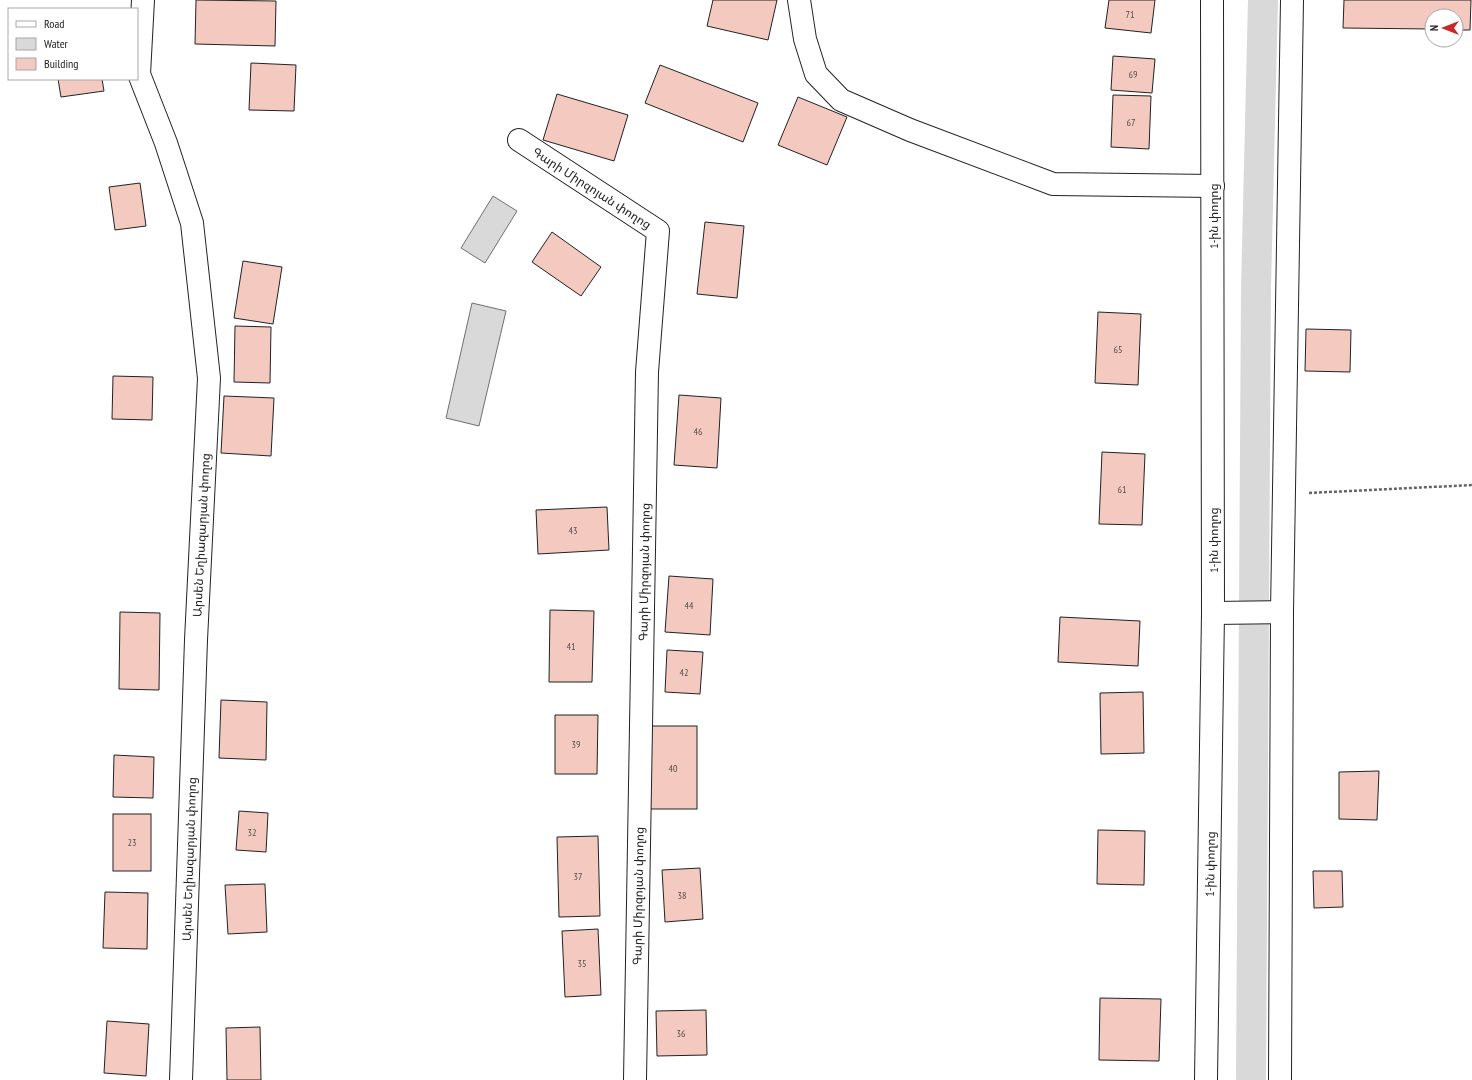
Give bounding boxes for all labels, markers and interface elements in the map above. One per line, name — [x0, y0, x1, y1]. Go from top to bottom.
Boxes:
legend — [8, 8, 138, 80]
house number: 71 — [1126, 8, 1135, 21]
north arrow — [1424, 8, 1464, 48]
text: Road — [44, 16, 64, 31]
text: N — [1427, 25, 1441, 31]
text: Water — [44, 36, 69, 51]
text: Building — [44, 56, 79, 71]
house number: 69 — [1129, 68, 1138, 81]
house number: 67 — [1127, 116, 1136, 129]
street label: Գարի Միրզոյան փողոց — [530, 144, 654, 232]
street label: 1-ին փողոց — [1206, 183, 1221, 249]
house number: 65 — [1114, 343, 1123, 356]
house number: 46 — [694, 425, 703, 438]
street label: Արսեն Եղիազարյան փողոց — [189, 453, 213, 617]
house number: 61 — [1118, 483, 1127, 496]
street label: Գարի Միրզոյան փողոց — [635, 503, 653, 641]
street label: 1-ին փողոց — [1206, 507, 1221, 573]
house number: 43 — [569, 524, 578, 537]
house number: 44 — [685, 599, 694, 612]
house number: 41 — [567, 640, 576, 653]
house number: 42 — [680, 666, 689, 679]
house number: 39 — [572, 738, 581, 751]
house number: 40 — [669, 762, 678, 775]
street label: Արսեն Եղիազարյան փողոց — [179, 777, 199, 941]
house number: 32 — [248, 826, 257, 839]
street label: Գարի Միրզոյան փողոց — [629, 827, 647, 965]
street label: 1-ին փողոց — [1202, 831, 1218, 897]
house number: 23 — [128, 836, 137, 849]
house number: 37 — [574, 870, 583, 883]
house number: 38 — [678, 889, 687, 902]
house number: 35 — [578, 957, 587, 970]
house number: 36 — [677, 1027, 686, 1040]

